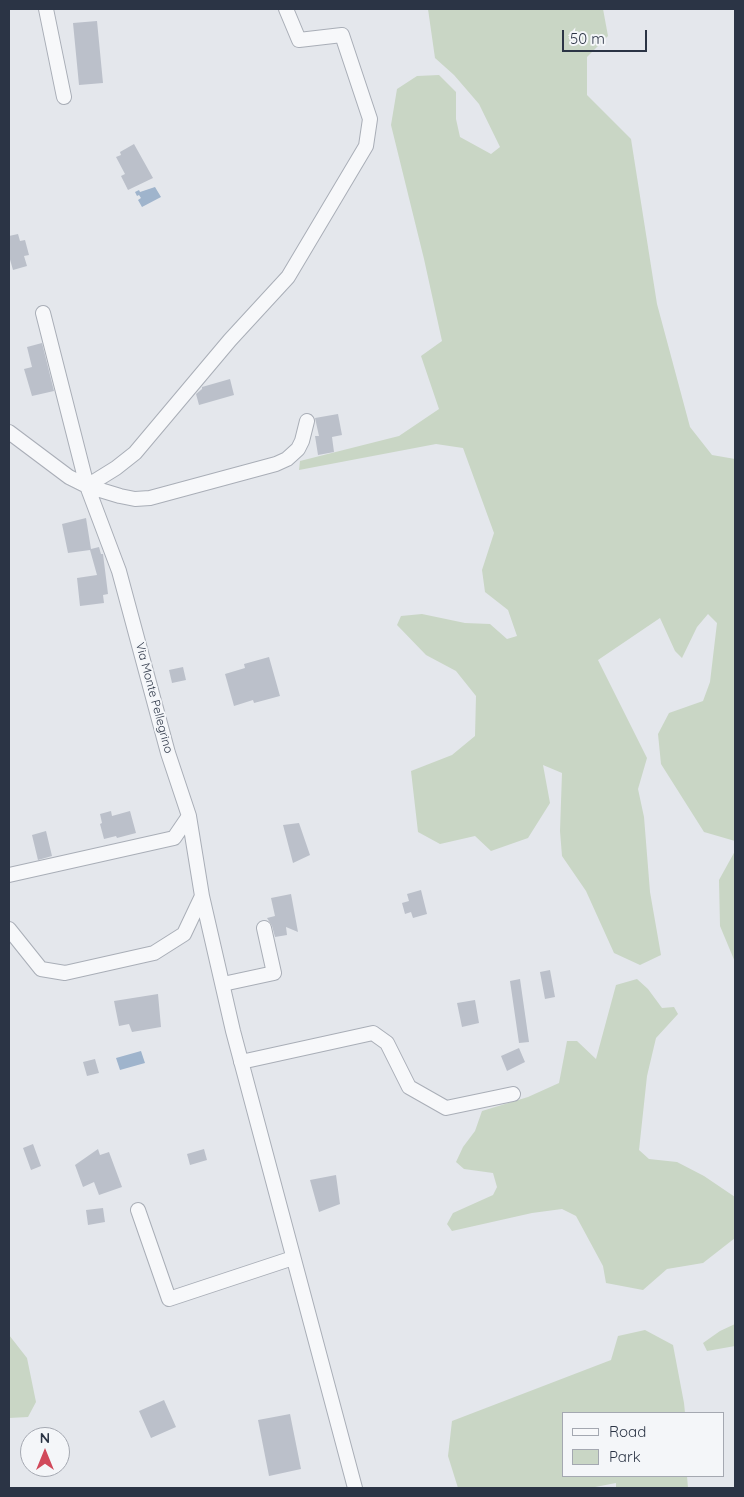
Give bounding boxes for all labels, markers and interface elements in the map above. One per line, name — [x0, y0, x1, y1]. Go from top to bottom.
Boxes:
scale bar — [564, 20, 649, 52]
text: 50 m — [570, 29, 605, 48]
street label: Via Monte Pellegrino — [132, 641, 176, 755]
legend — [562, 1412, 724, 1477]
text: Road — [609, 1422, 646, 1441]
north arrow — [20, 1427, 70, 1477]
text: N — [40, 1429, 50, 1447]
text: Park — [609, 1447, 641, 1466]

